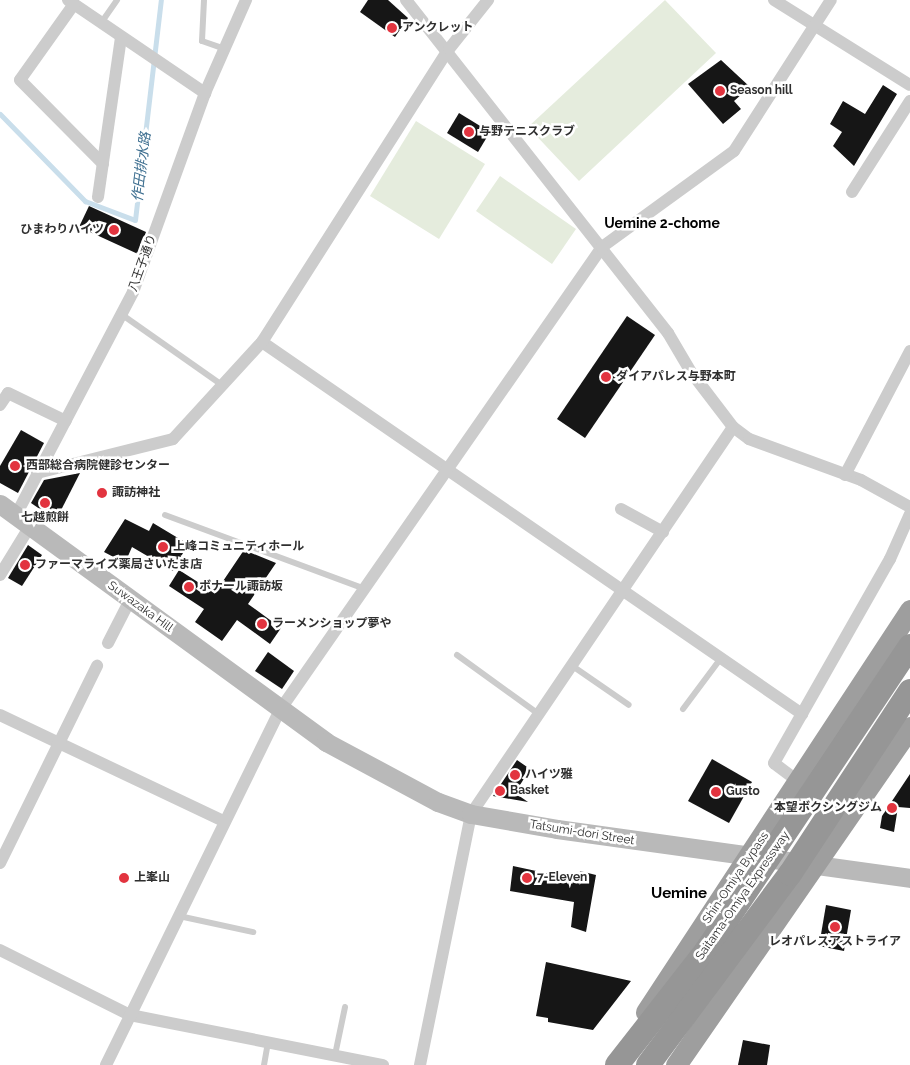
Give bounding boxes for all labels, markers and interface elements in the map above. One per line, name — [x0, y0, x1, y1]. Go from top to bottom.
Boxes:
place label: アンクレット — [402, 21, 474, 35]
marker: アンクレット — [386, 22, 398, 34]
place label: Season hill — [730, 84, 793, 98]
marker: Season hill — [714, 85, 726, 97]
place label: 与野テニスクラブ — [479, 125, 575, 139]
marker: 与野テニスクラブ — [463, 126, 475, 138]
water label: 作田排水路 — [128, 131, 154, 203]
district label: Uemine 2-chome — [604, 215, 720, 231]
place label: ひまわりハイツ — [20, 223, 104, 237]
marker: ひまわりハイツ — [108, 224, 120, 236]
street label: 八王子通り — [126, 232, 160, 294]
place label: ダイアパレス与野本町 — [616, 370, 736, 384]
marker: ダイアパレス与野本町 — [600, 371, 612, 383]
marker: 西部総合病院健診センター — [8, 459, 22, 473]
place label: 西部総合病院健診センター — [26, 459, 170, 473]
place label: 諏訪神社 — [112, 486, 160, 500]
marker: 諏訪神社 — [96, 487, 108, 499]
marker: 七越煎餅 — [39, 497, 51, 509]
place label: 七越煎餅 — [21, 511, 69, 525]
place label: 上峰コミュニティホール — [173, 540, 305, 554]
marker: 上峰コミュニティホール — [157, 541, 169, 553]
place label: ファーマライズ薬局さいたま店 — [35, 558, 203, 572]
marker: ファーマライズ薬局さいたま店 — [19, 559, 31, 571]
street label: Suwazaka Hill — [105, 579, 175, 635]
place label: ボナール諏訪坂 — [199, 580, 283, 594]
marker: ボナール諏訪坂 — [183, 581, 195, 593]
place label: ラーメンショップ夢や — [272, 617, 392, 631]
marker: ラーメンショップ夢や — [256, 618, 268, 630]
place label: ハイツ雅 — [525, 768, 573, 782]
marker: ハイツ雅 — [509, 769, 521, 781]
place label: Basket — [510, 784, 549, 798]
marker: Basket — [494, 785, 506, 797]
place label: Gusto — [726, 785, 760, 799]
marker: Gusto — [710, 786, 722, 798]
place label: 本望ボクシングジム — [774, 801, 882, 815]
marker: 本望ボクシングジム — [886, 802, 898, 814]
street label: Tatsumi-dori Street — [529, 818, 635, 848]
street label: Saitama-Omiya Expressway — [693, 829, 793, 963]
street label: Shin-Omiya Bypass — [700, 829, 772, 927]
place label: 上峯山 — [134, 871, 170, 885]
place label: 7-Eleven — [537, 871, 587, 885]
marker: 上峯山 — [118, 872, 130, 884]
marker: 7-Eleven — [521, 872, 533, 884]
district label: Uemine — [651, 885, 707, 903]
marker: レオパレスアストライア — [829, 921, 841, 933]
place label: レオパレスアストライア — [769, 935, 901, 949]

